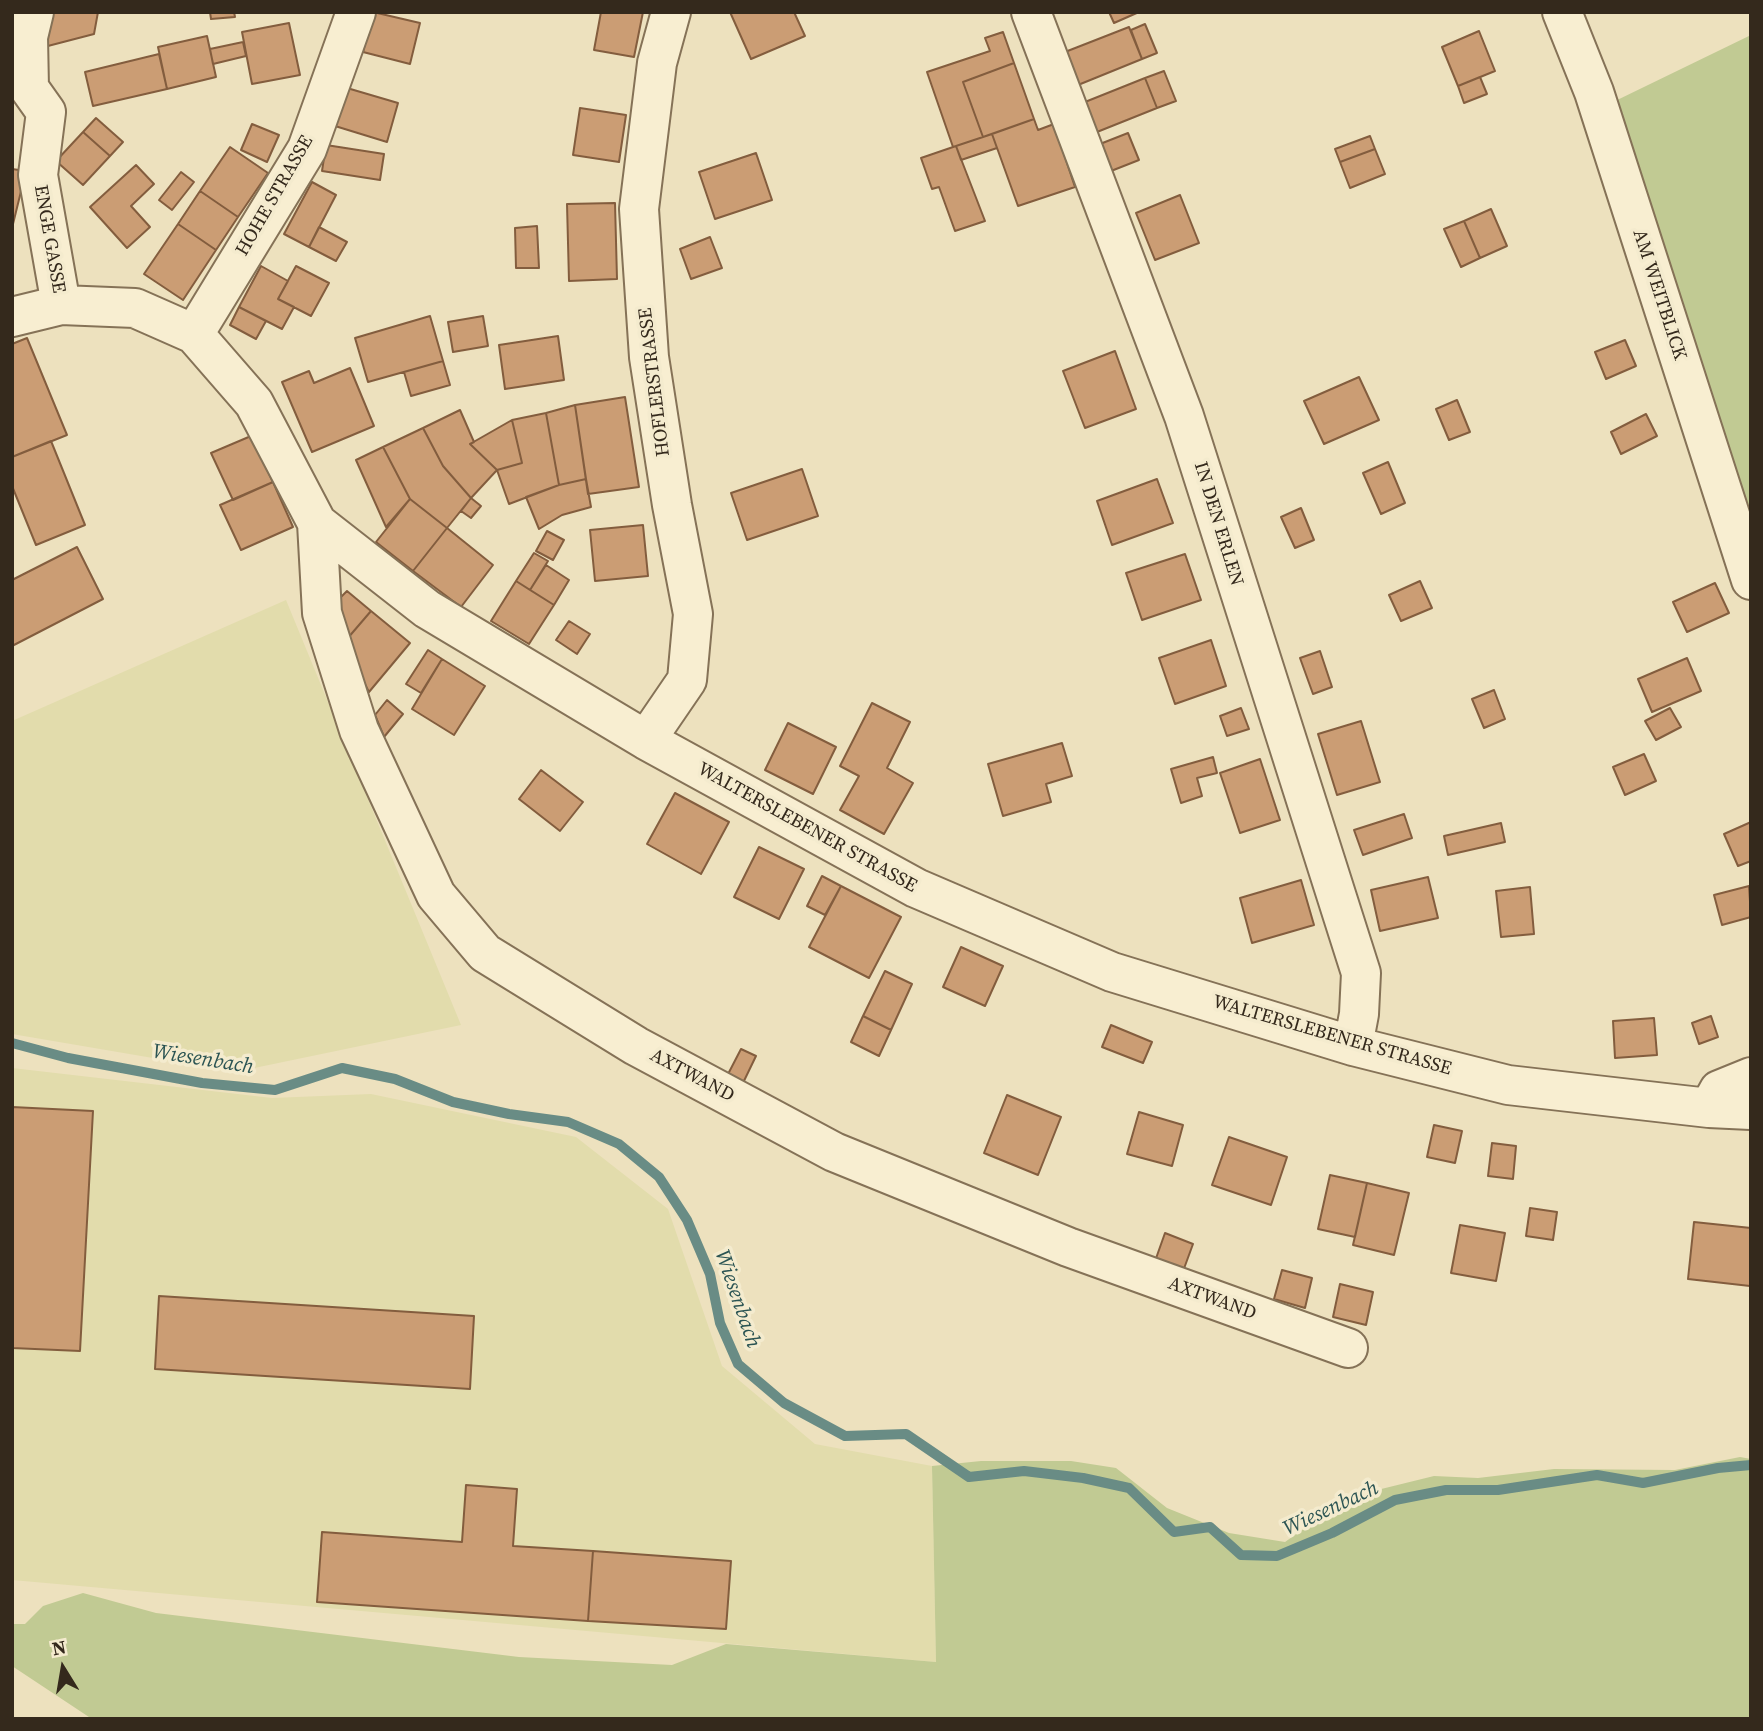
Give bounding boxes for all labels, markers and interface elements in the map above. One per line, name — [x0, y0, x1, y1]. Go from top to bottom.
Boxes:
street label: HOHE STRASSE — [231, 132, 319, 260]
street label: ENGE GASSE — [28, 183, 70, 295]
street label: AM WEITBLICK — [1627, 227, 1691, 363]
street label: HOFLERSTRASSE — [635, 306, 675, 458]
street label: IN DEN ERLEN — [1188, 459, 1248, 589]
street label: WALTERSLEBENER STRASSE — [693, 758, 921, 898]
street label: WALTERSLEBENER STRASSE — [1210, 991, 1454, 1081]
water label: Wiesenbach — [151, 1040, 255, 1080]
street label: AXTWAND — [646, 1044, 738, 1108]
water label: Wiesenbach — [708, 1247, 766, 1351]
street label: AXTWAND — [1165, 1273, 1259, 1325]
water label: Wiesenbach — [1279, 1476, 1383, 1542]
north arrow — [28, 1633, 98, 1703]
text: N — [50, 1633, 68, 1661]

